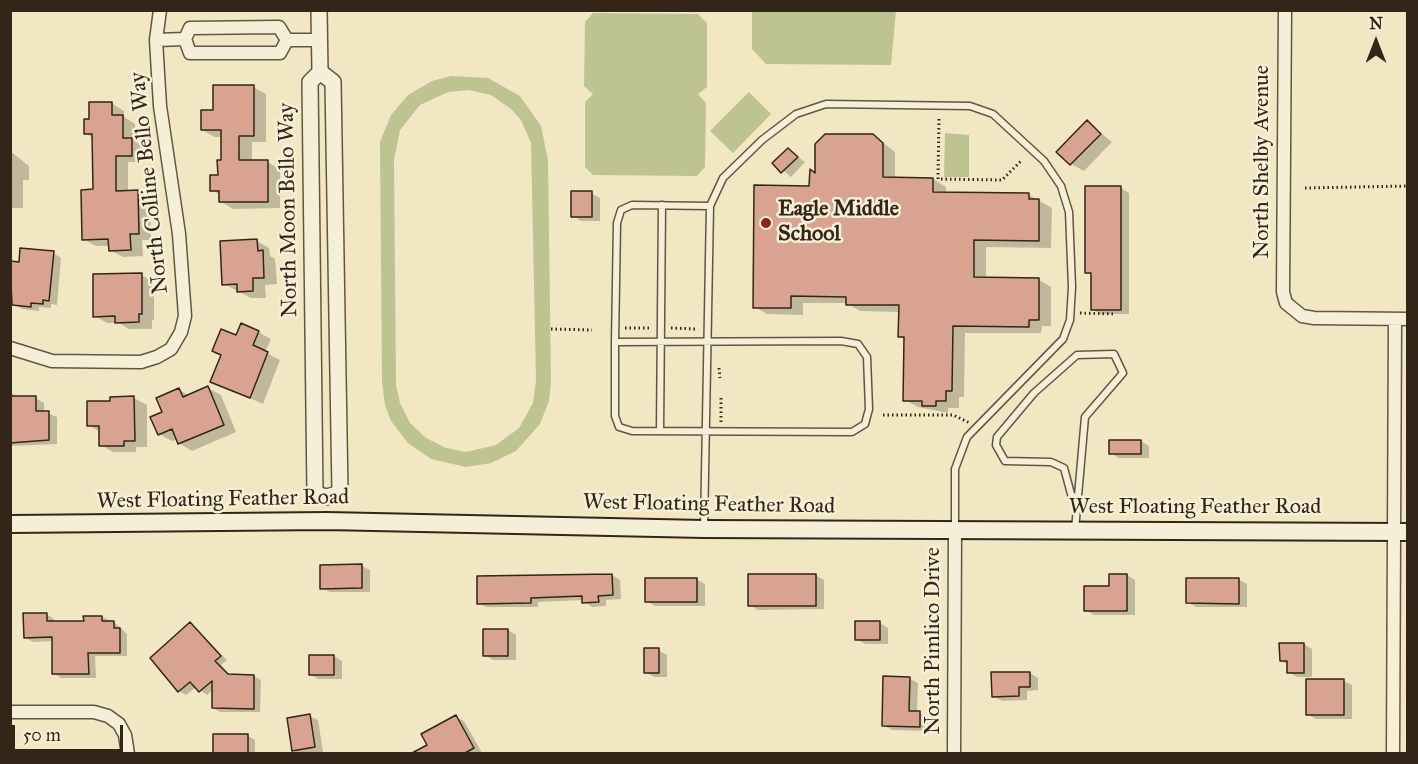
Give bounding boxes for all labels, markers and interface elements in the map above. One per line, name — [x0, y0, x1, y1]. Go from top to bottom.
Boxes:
north arrow — [1346, 12, 1406, 72]
text: N — [1369, 14, 1383, 33]
street label: North Shelby Avenue — [1250, 65, 1276, 259]
street label: North Colline Bello Way — [125, 71, 175, 295]
street label: North Moon Bello Way — [274, 102, 304, 318]
place label: Eagle Middle School — [778, 197, 899, 248]
marker: Eagle Middle School — [759, 216, 773, 230]
street label: West Floating Feather Road — [97, 485, 349, 515]
street label: West Floating Feather Road — [583, 490, 835, 520]
street label: West Floating Feather Road — [1069, 495, 1321, 521]
street label: North Pimlico Drive — [921, 547, 947, 735]
scale bar — [15, 713, 126, 751]
text: 50 m — [23, 724, 61, 746]

